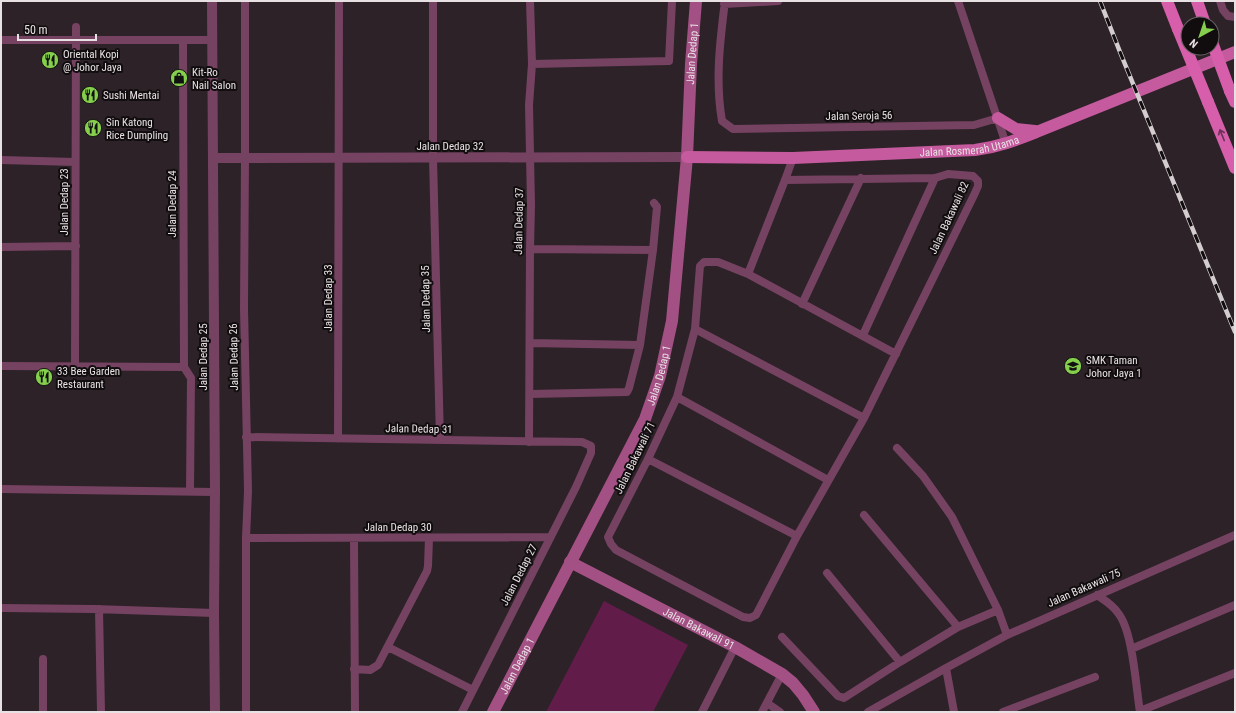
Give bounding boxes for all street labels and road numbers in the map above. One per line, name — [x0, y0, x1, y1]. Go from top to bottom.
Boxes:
street label: Jalan Dedap 1 — [684, 22, 701, 85]
street label: Jalan Seroja 56 — [825, 109, 893, 123]
street label: Jalan Rosmerah Utama — [919, 133, 1021, 159]
street label: Jalan Dedap 32 — [416, 140, 484, 153]
street label: Jalan Dedap 23 — [58, 168, 71, 236]
street label: Jalan Dedap 24 — [166, 170, 179, 238]
street label: Jalan Bakawali 82 — [927, 180, 971, 256]
street label: Jalan Dedap 37 — [512, 187, 526, 255]
street label: Jalan Dedap 33 — [322, 264, 335, 332]
street label: Jalan Dedap 35 — [419, 265, 433, 333]
street label: Jalan Dedap 25 — [197, 323, 210, 391]
street label: Jalan Dedap 26 — [227, 323, 241, 391]
street label: Jalan Dedap 1 — [644, 344, 673, 407]
street label: Jalan Bakawali 71 — [612, 420, 658, 496]
street label: Jalan Dedap 31 — [385, 422, 453, 436]
street label: Jalan Dedap 30 — [364, 521, 432, 534]
street label: Jalan Dedap 27 — [498, 542, 540, 608]
street label: Jalan Bakawali 75 — [1045, 566, 1123, 610]
street label: Jalan Bakawali 91 — [661, 605, 737, 652]
street label: Jalan Dedap 1 — [497, 635, 537, 696]

